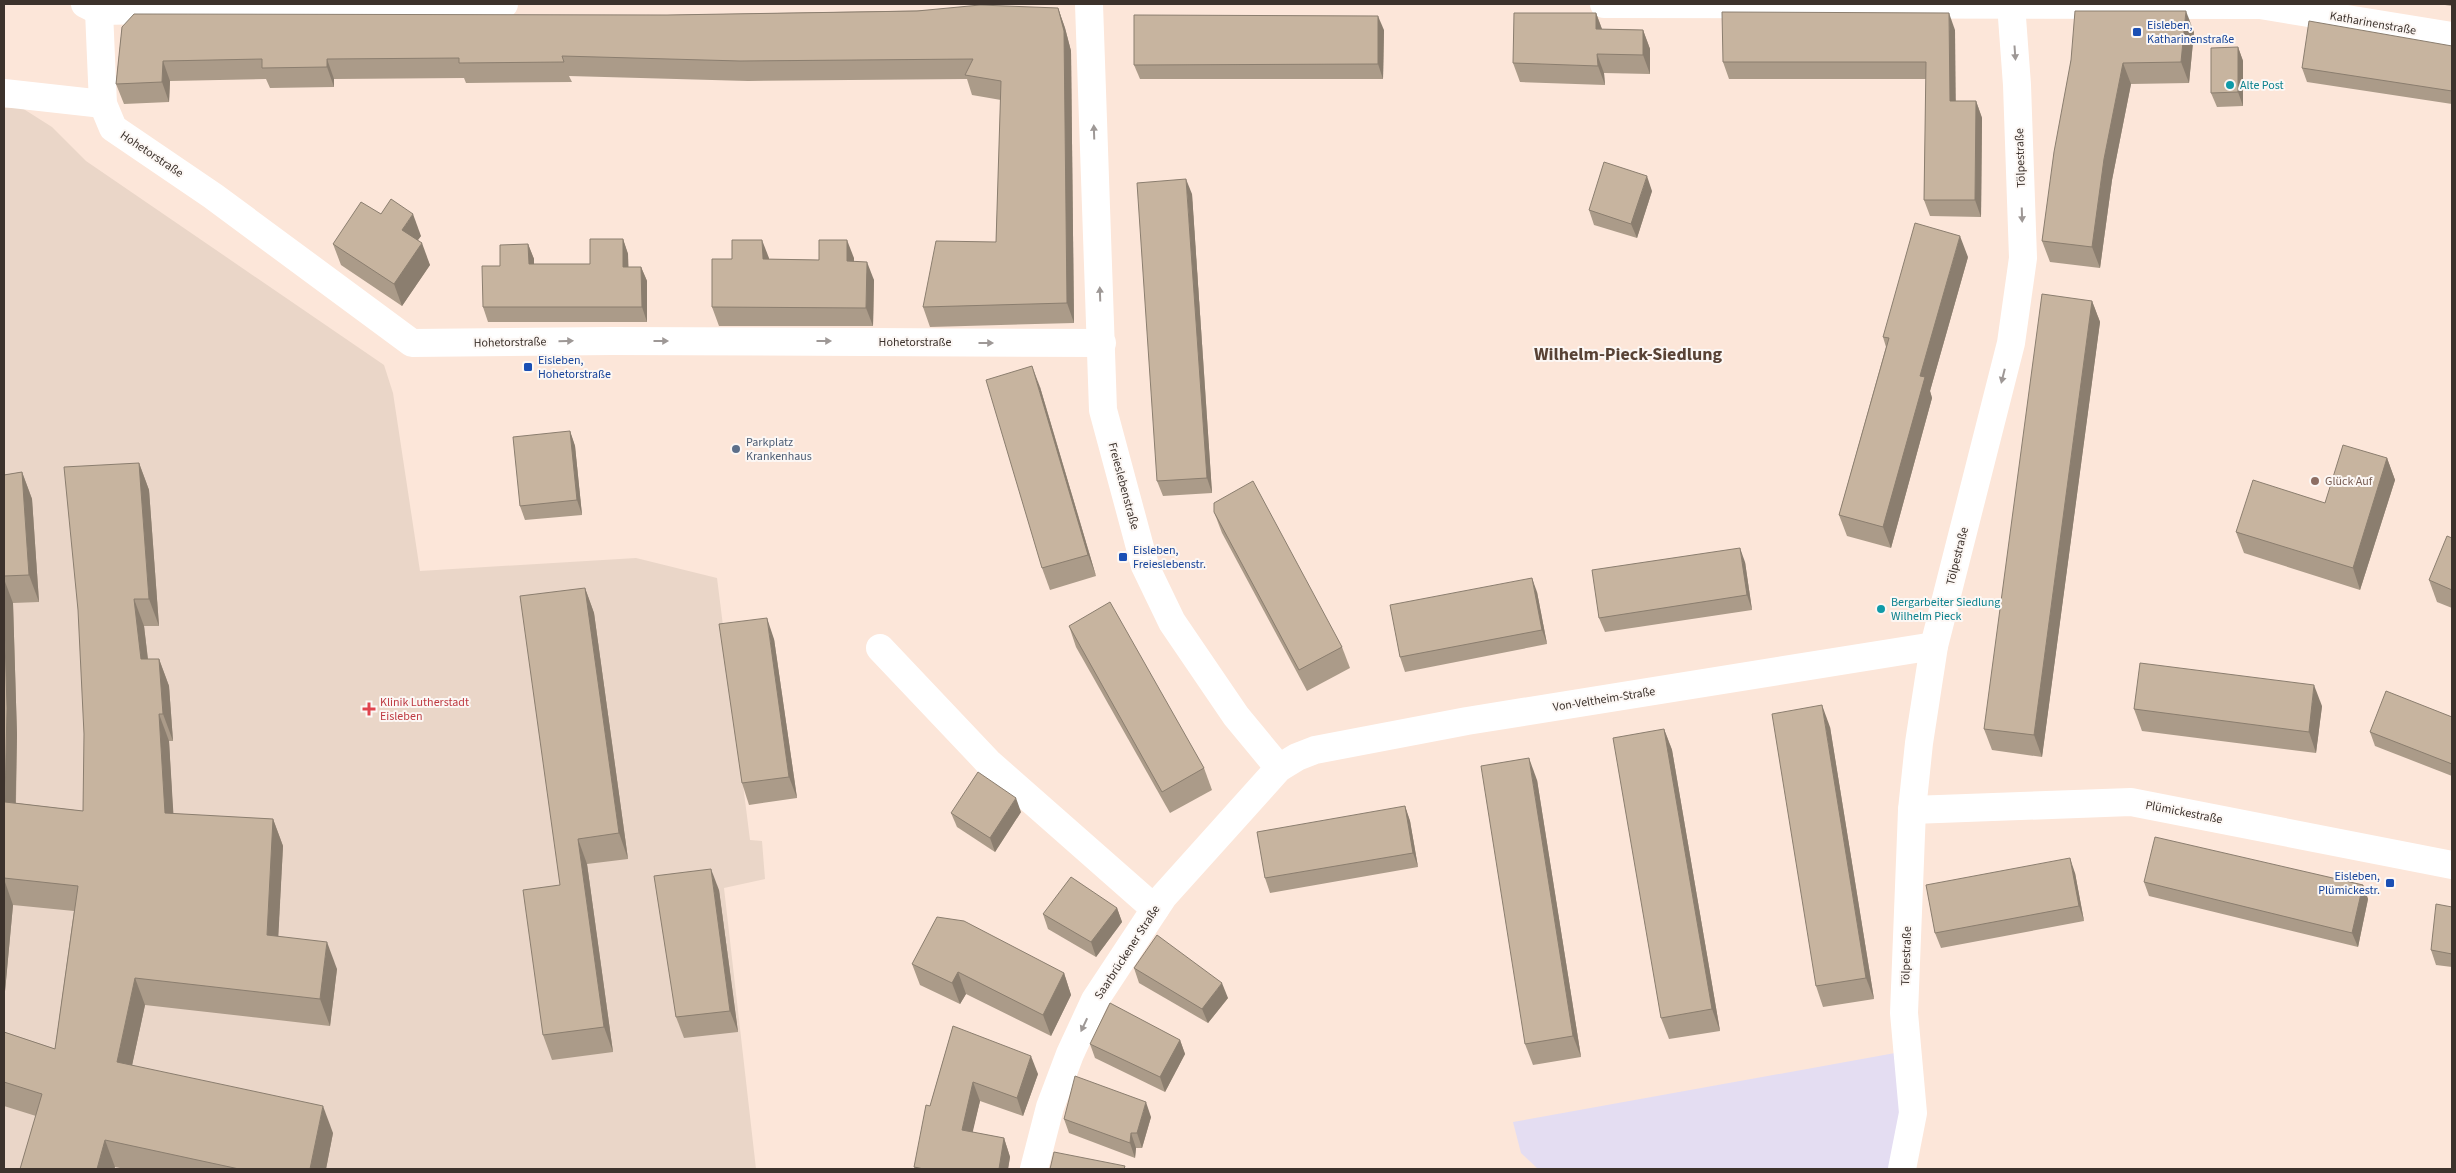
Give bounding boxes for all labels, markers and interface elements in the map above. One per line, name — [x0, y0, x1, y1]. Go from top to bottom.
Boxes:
street label: Katharinenstraße — [2328, 8, 2417, 39]
place label: Eisleben, Katharinenstraße — [2147, 17, 2234, 48]
marker: Eisleben, Katharinenstraße — [2131, 26, 2143, 38]
one-way arrow — [2011, 45, 2019, 61]
place label: Alte Post — [2240, 77, 2284, 94]
marker: Alte Post — [2224, 79, 2236, 91]
one-way arrow — [1089, 124, 1097, 140]
street label: Hohetorstraße — [117, 127, 187, 182]
street label: Tölpestraße — [2011, 128, 2030, 188]
one-way arrow — [2018, 207, 2026, 223]
one-way arrow — [1096, 286, 1104, 302]
street label: Hohetorstraße — [473, 333, 547, 352]
street label: Hohetorstraße — [879, 334, 951, 351]
one-way arrow — [558, 337, 574, 345]
one-way arrow — [653, 337, 669, 345]
one-way arrow — [816, 337, 832, 345]
one-way arrow — [978, 339, 994, 347]
district label: Wilhelm-Pieck-Siedlung — [1534, 342, 1722, 367]
place label: Eisleben, Hohetorstraße — [538, 352, 611, 383]
marker: Eisleben, Hohetorstraße — [522, 361, 534, 373]
one-way arrow — [1999, 368, 2007, 383]
place label: Parkplatz Krankenhaus — [746, 434, 812, 465]
street label: Freieslebenstraße — [1104, 441, 1143, 532]
marker: Parkplatz Krankenhaus — [730, 443, 742, 455]
place label: Glück Auf — [2325, 473, 2373, 490]
marker: Glück Auf — [2309, 475, 2321, 487]
street label: Tölpestraße — [1942, 525, 1973, 587]
place label: Eisleben, Freieslebenstr. — [1133, 542, 1206, 573]
marker: Eisleben, Freieslebenstr. — [1117, 551, 1129, 563]
place label: Bergarbeiter Siedlung Wilhelm Pieck — [1891, 594, 2000, 625]
marker: Bergarbeiter Siedlung Wilhelm Pieck — [1875, 603, 1887, 615]
street label: Von-Veltheim-Straße — [1552, 683, 1657, 716]
place label: Klinik Lutherstadt Eisleben — [380, 694, 469, 725]
marker: Klinik Lutherstadt Eisleben — [362, 702, 376, 716]
street label: Plümickestraße — [2144, 797, 2224, 828]
place label: Eisleben, Plümickestr. — [2318, 868, 2380, 899]
marker: Eisleben, Plümickestr. — [2384, 877, 2396, 889]
street label: Saarbrückener Straße — [1091, 902, 1164, 1003]
street label: Tölpestraße — [1897, 926, 1916, 986]
one-way arrow — [1079, 1018, 1087, 1032]

